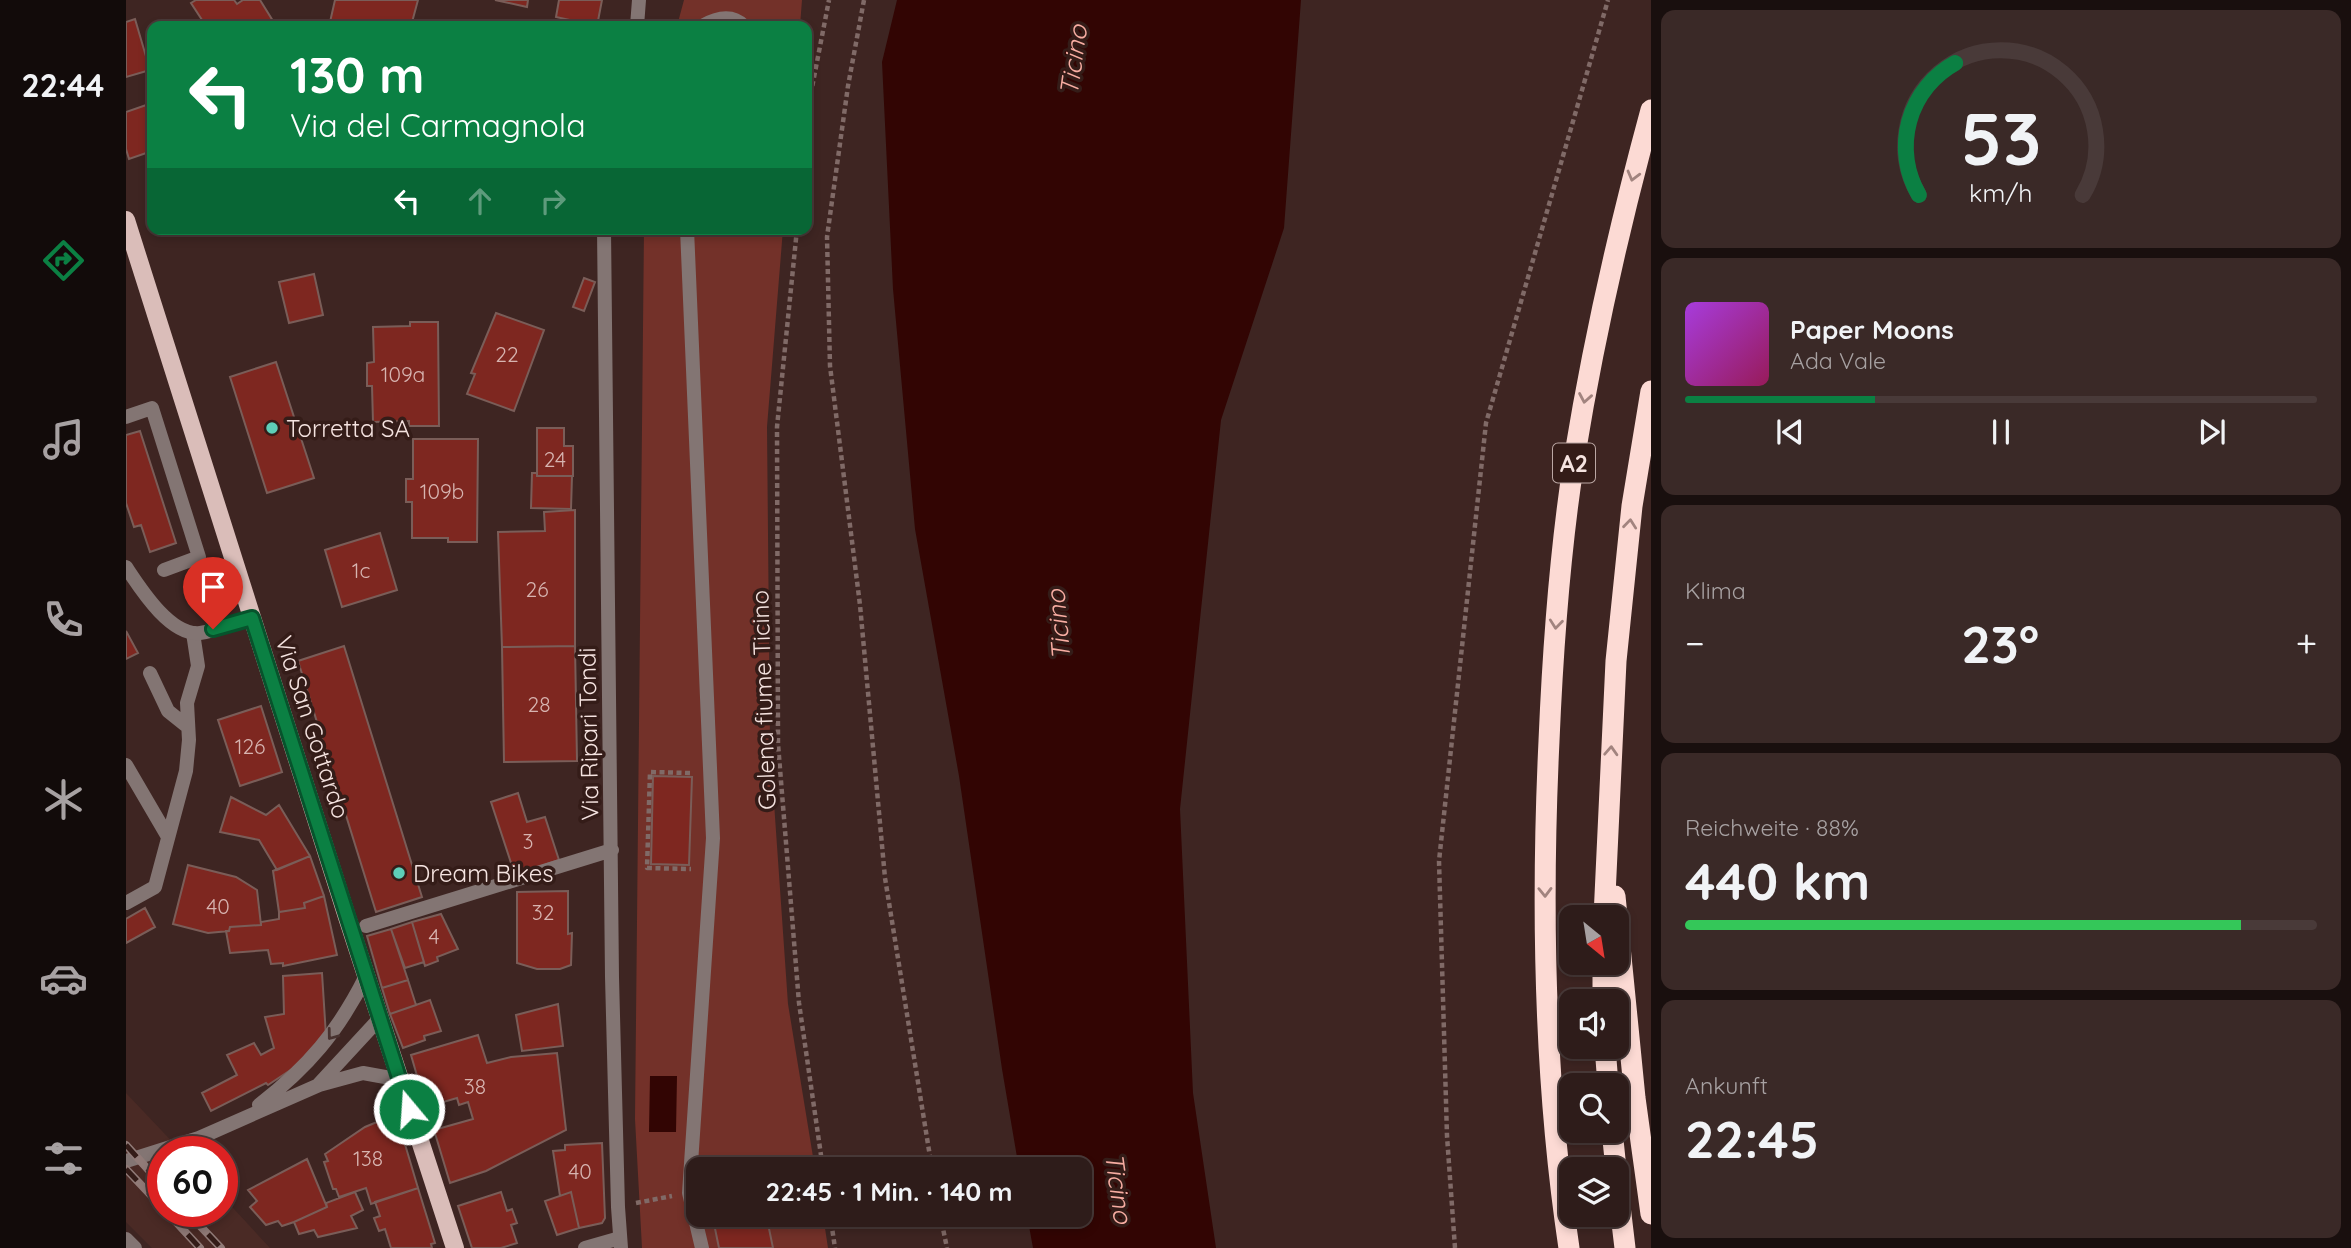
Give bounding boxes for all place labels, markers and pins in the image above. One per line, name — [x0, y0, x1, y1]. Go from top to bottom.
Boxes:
place label: Torretta SA — [286, 413, 410, 443]
marker: Torretta SA — [264, 420, 280, 436]
pin — [183, 557, 243, 629]
place label: Dream Bikes — [413, 858, 554, 888]
marker: Dream Bikes — [391, 865, 407, 881]

